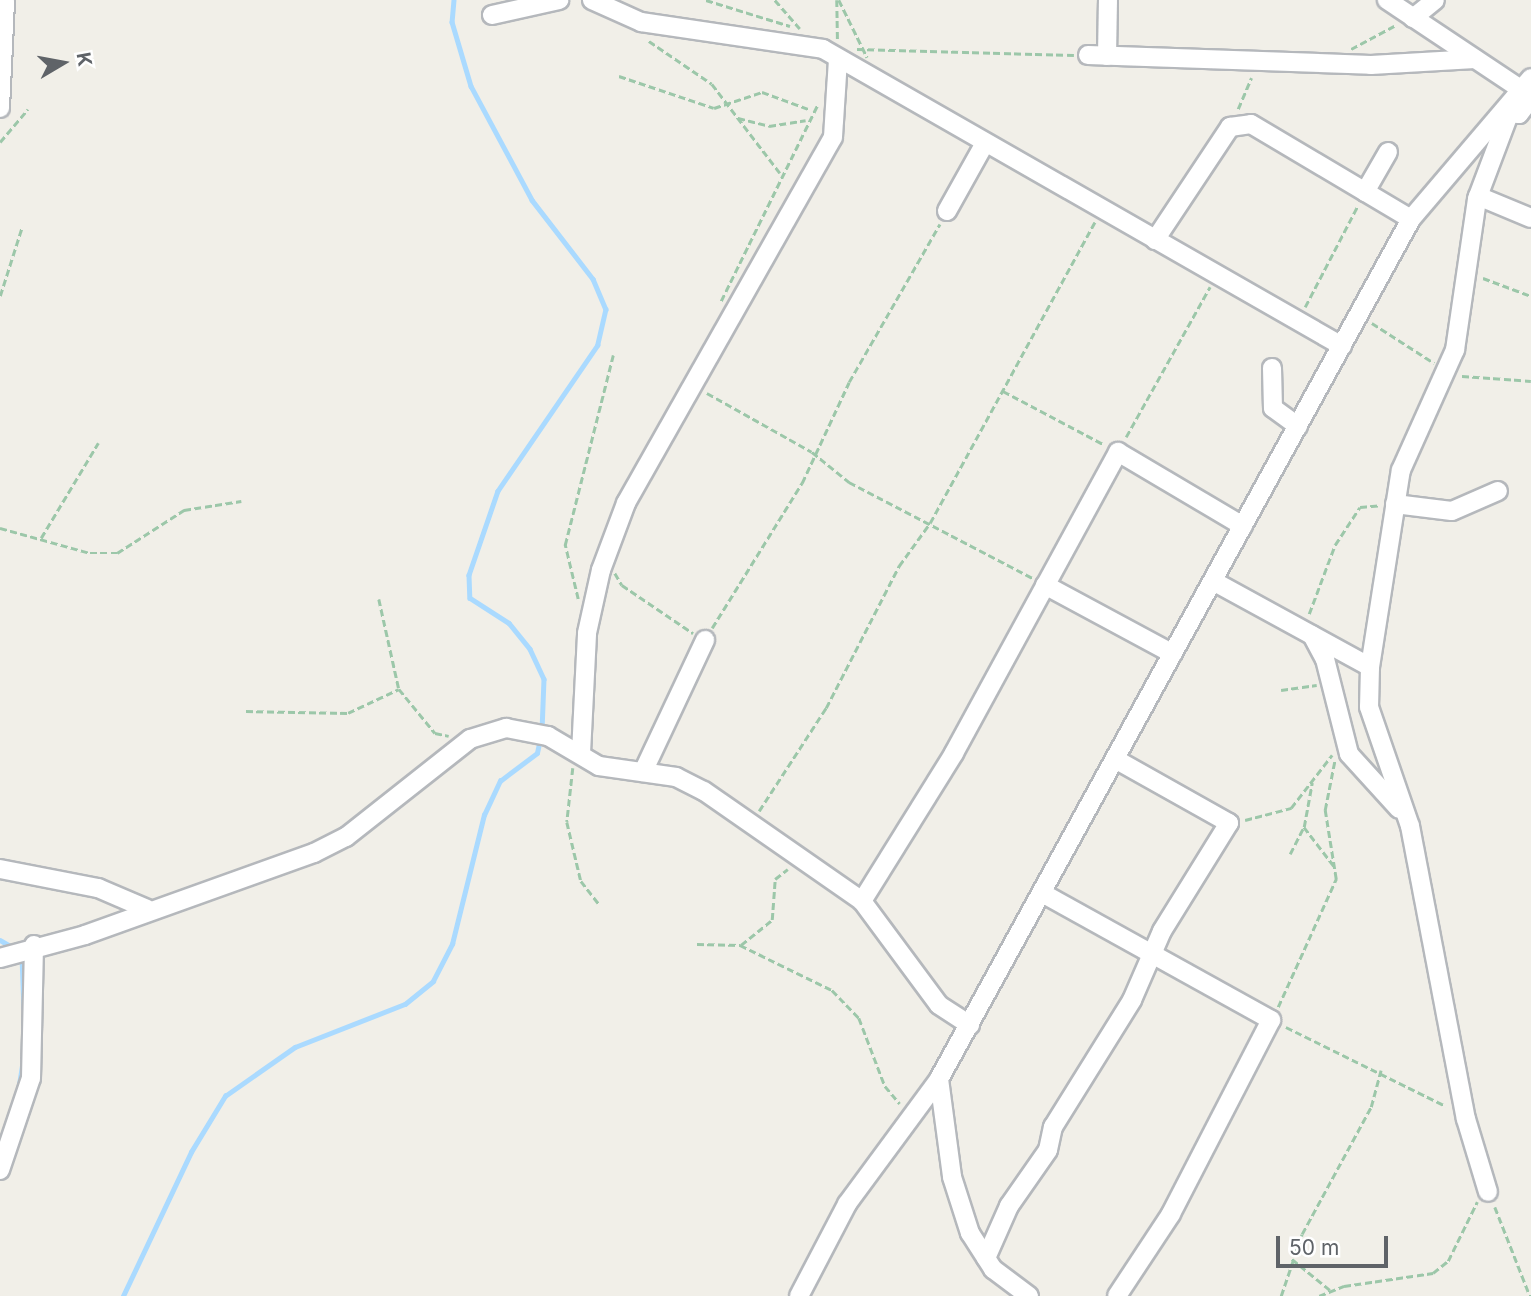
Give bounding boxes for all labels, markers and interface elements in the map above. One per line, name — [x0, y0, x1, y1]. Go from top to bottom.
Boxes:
north arrow — [28, 28, 98, 98]
text: K — [72, 51, 97, 68]
scale bar — [1279, 1222, 1391, 1266]
text: 50 m — [1289, 1235, 1339, 1260]

